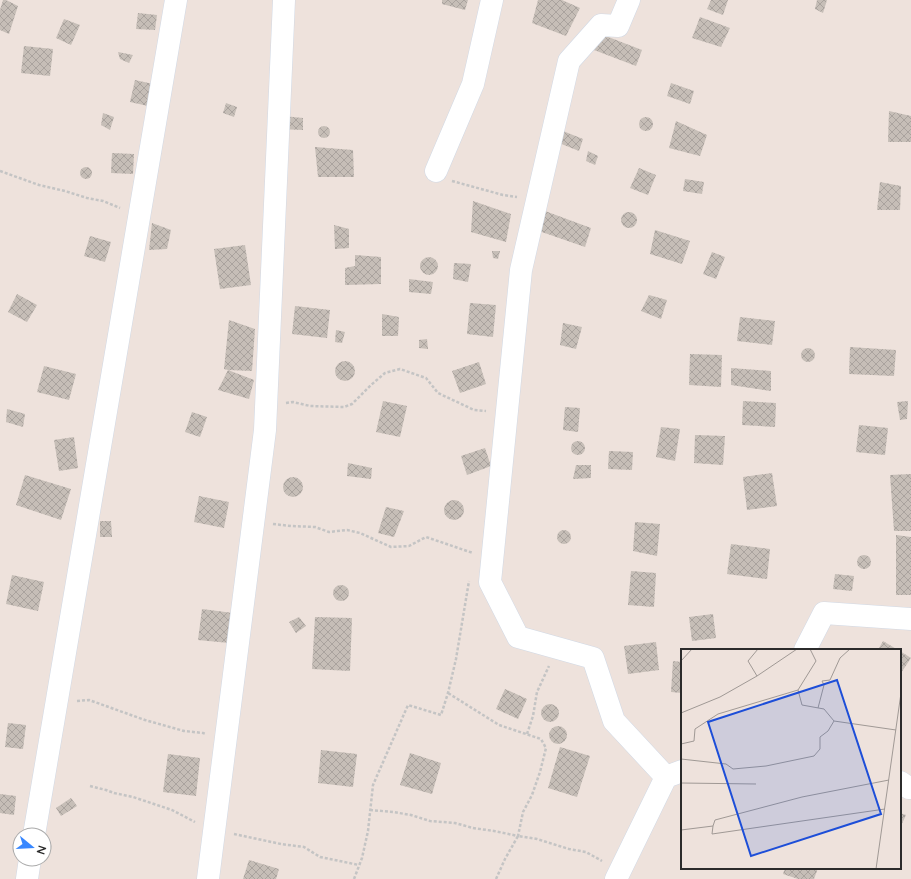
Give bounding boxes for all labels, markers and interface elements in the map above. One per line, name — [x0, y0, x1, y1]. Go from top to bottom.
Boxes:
inset map — [681, 649, 901, 869]
north arrow — [12, 827, 52, 867]
text: N — [34, 844, 49, 856]

